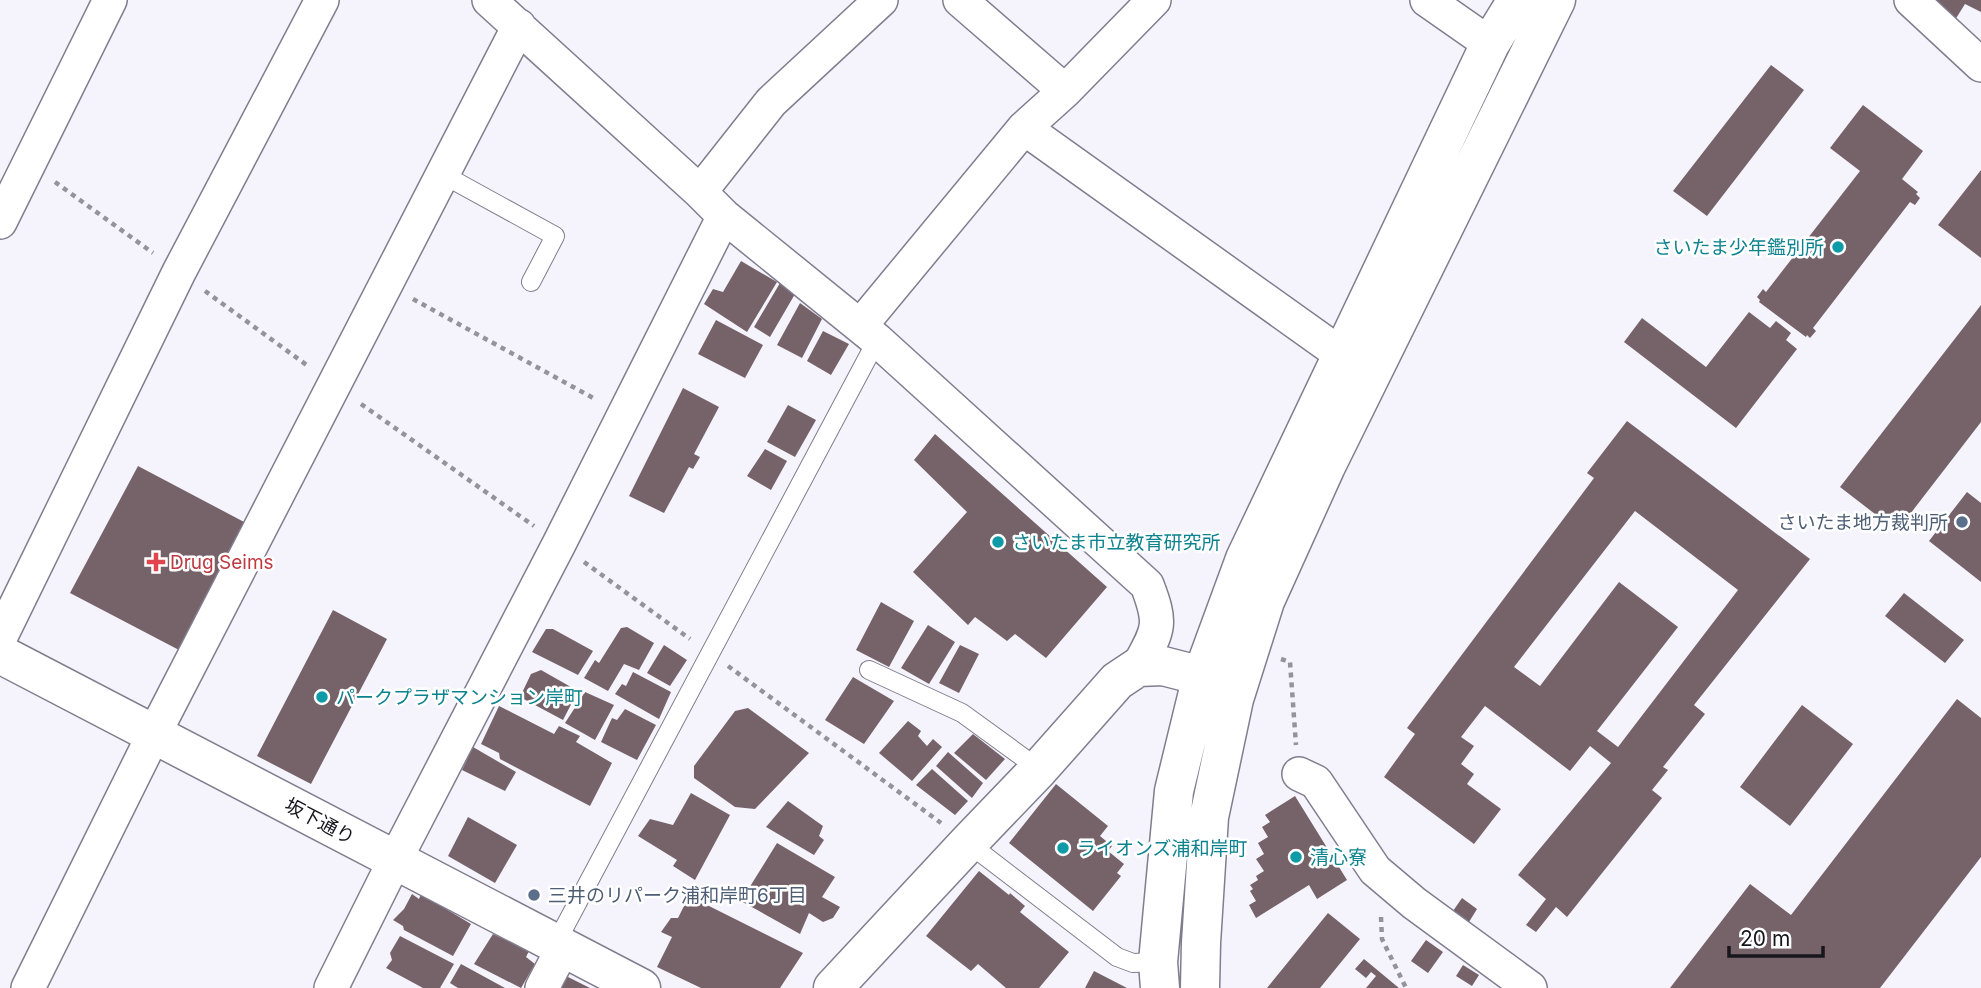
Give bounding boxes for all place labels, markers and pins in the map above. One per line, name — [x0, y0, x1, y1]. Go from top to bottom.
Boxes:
place label: さいたま少年鑑別所 — [1654, 236, 1824, 259]
marker: さいたま少年鑑別所 — [1830, 239, 1846, 255]
place label: さいたま地方裁判所 — [1778, 511, 1948, 534]
marker: さいたま地方裁判所 — [1954, 514, 1970, 530]
place label: さいたま市立教育研究所 — [1012, 531, 1220, 554]
marker: さいたま市立教育研究所 — [990, 534, 1006, 550]
place label: Drug Seims — [170, 551, 274, 574]
marker: Drug Seims — [148, 554, 164, 570]
place label: パークプラザマンション岸町 — [336, 686, 583, 709]
marker: パークプラザマンション岸町 — [314, 689, 330, 705]
place label: ライオンズ浦和岸町 — [1077, 837, 1248, 860]
marker: ライオンズ浦和岸町 — [1055, 840, 1071, 856]
place label: 清心寮 — [1310, 846, 1367, 869]
marker: 清心寮 — [1288, 849, 1304, 865]
place label: 三井のリパーク浦和岸町6丁目 — [548, 884, 807, 907]
marker: 三井のリパーク浦和岸町6丁目 — [526, 887, 542, 903]

